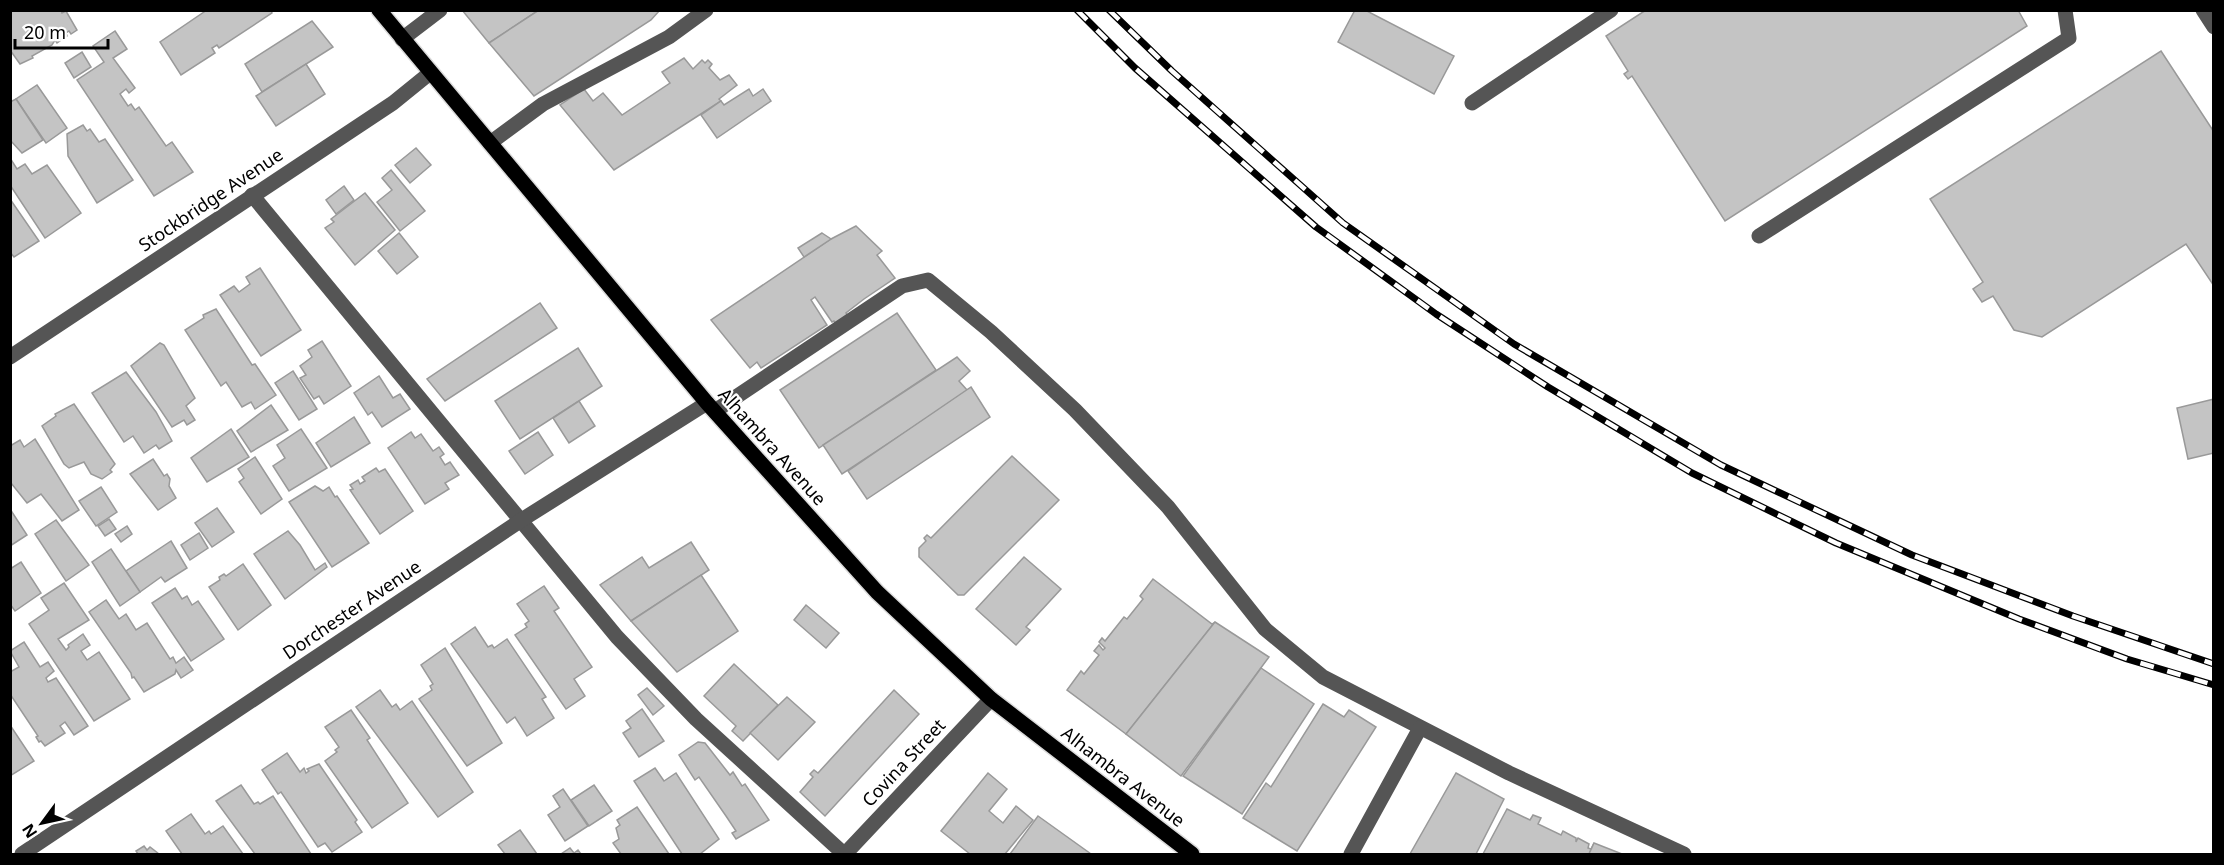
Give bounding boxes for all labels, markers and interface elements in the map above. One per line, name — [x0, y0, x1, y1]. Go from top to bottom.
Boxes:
scale bar — [15, 12, 108, 50]
text: 20 m — [24, 20, 66, 44]
street label: Stockbridge Avenue — [134, 142, 287, 256]
street label: Alhambra Avenue — [714, 382, 832, 510]
street label: Dorchester Avenue — [278, 554, 425, 664]
street label: Covina Street — [856, 713, 951, 811]
street label: Alhambra Avenue — [1057, 720, 1190, 832]
north arrow — [12, 793, 72, 853]
text: N — [17, 820, 42, 843]

